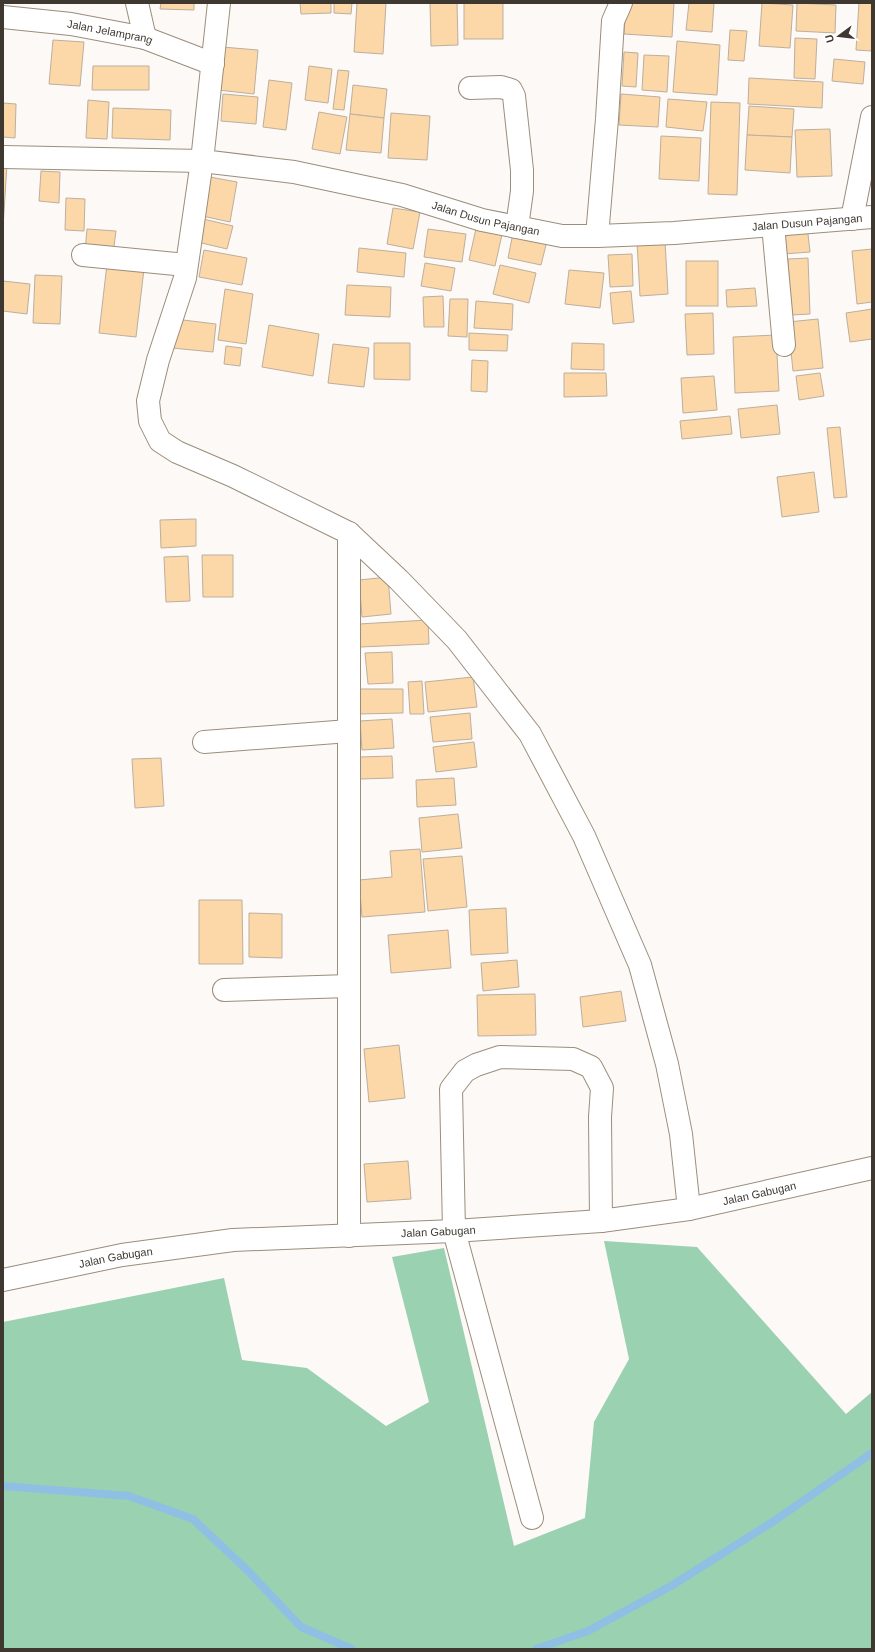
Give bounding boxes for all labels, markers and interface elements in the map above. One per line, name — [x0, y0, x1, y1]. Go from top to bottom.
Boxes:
north arrow — [819, 16, 859, 56]
street label: Jalan Jelamprang — [67, 18, 154, 46]
text: U — [823, 33, 836, 44]
street label: Jalan Dusun Pajangan — [430, 199, 541, 237]
street label: Jalan Dusun Pajangan — [751, 212, 863, 233]
street label: Jalan Gabugan — [722, 1179, 797, 1207]
street label: Jalan Gabugan — [401, 1224, 476, 1239]
street label: Jalan Gabugan — [78, 1245, 153, 1270]

